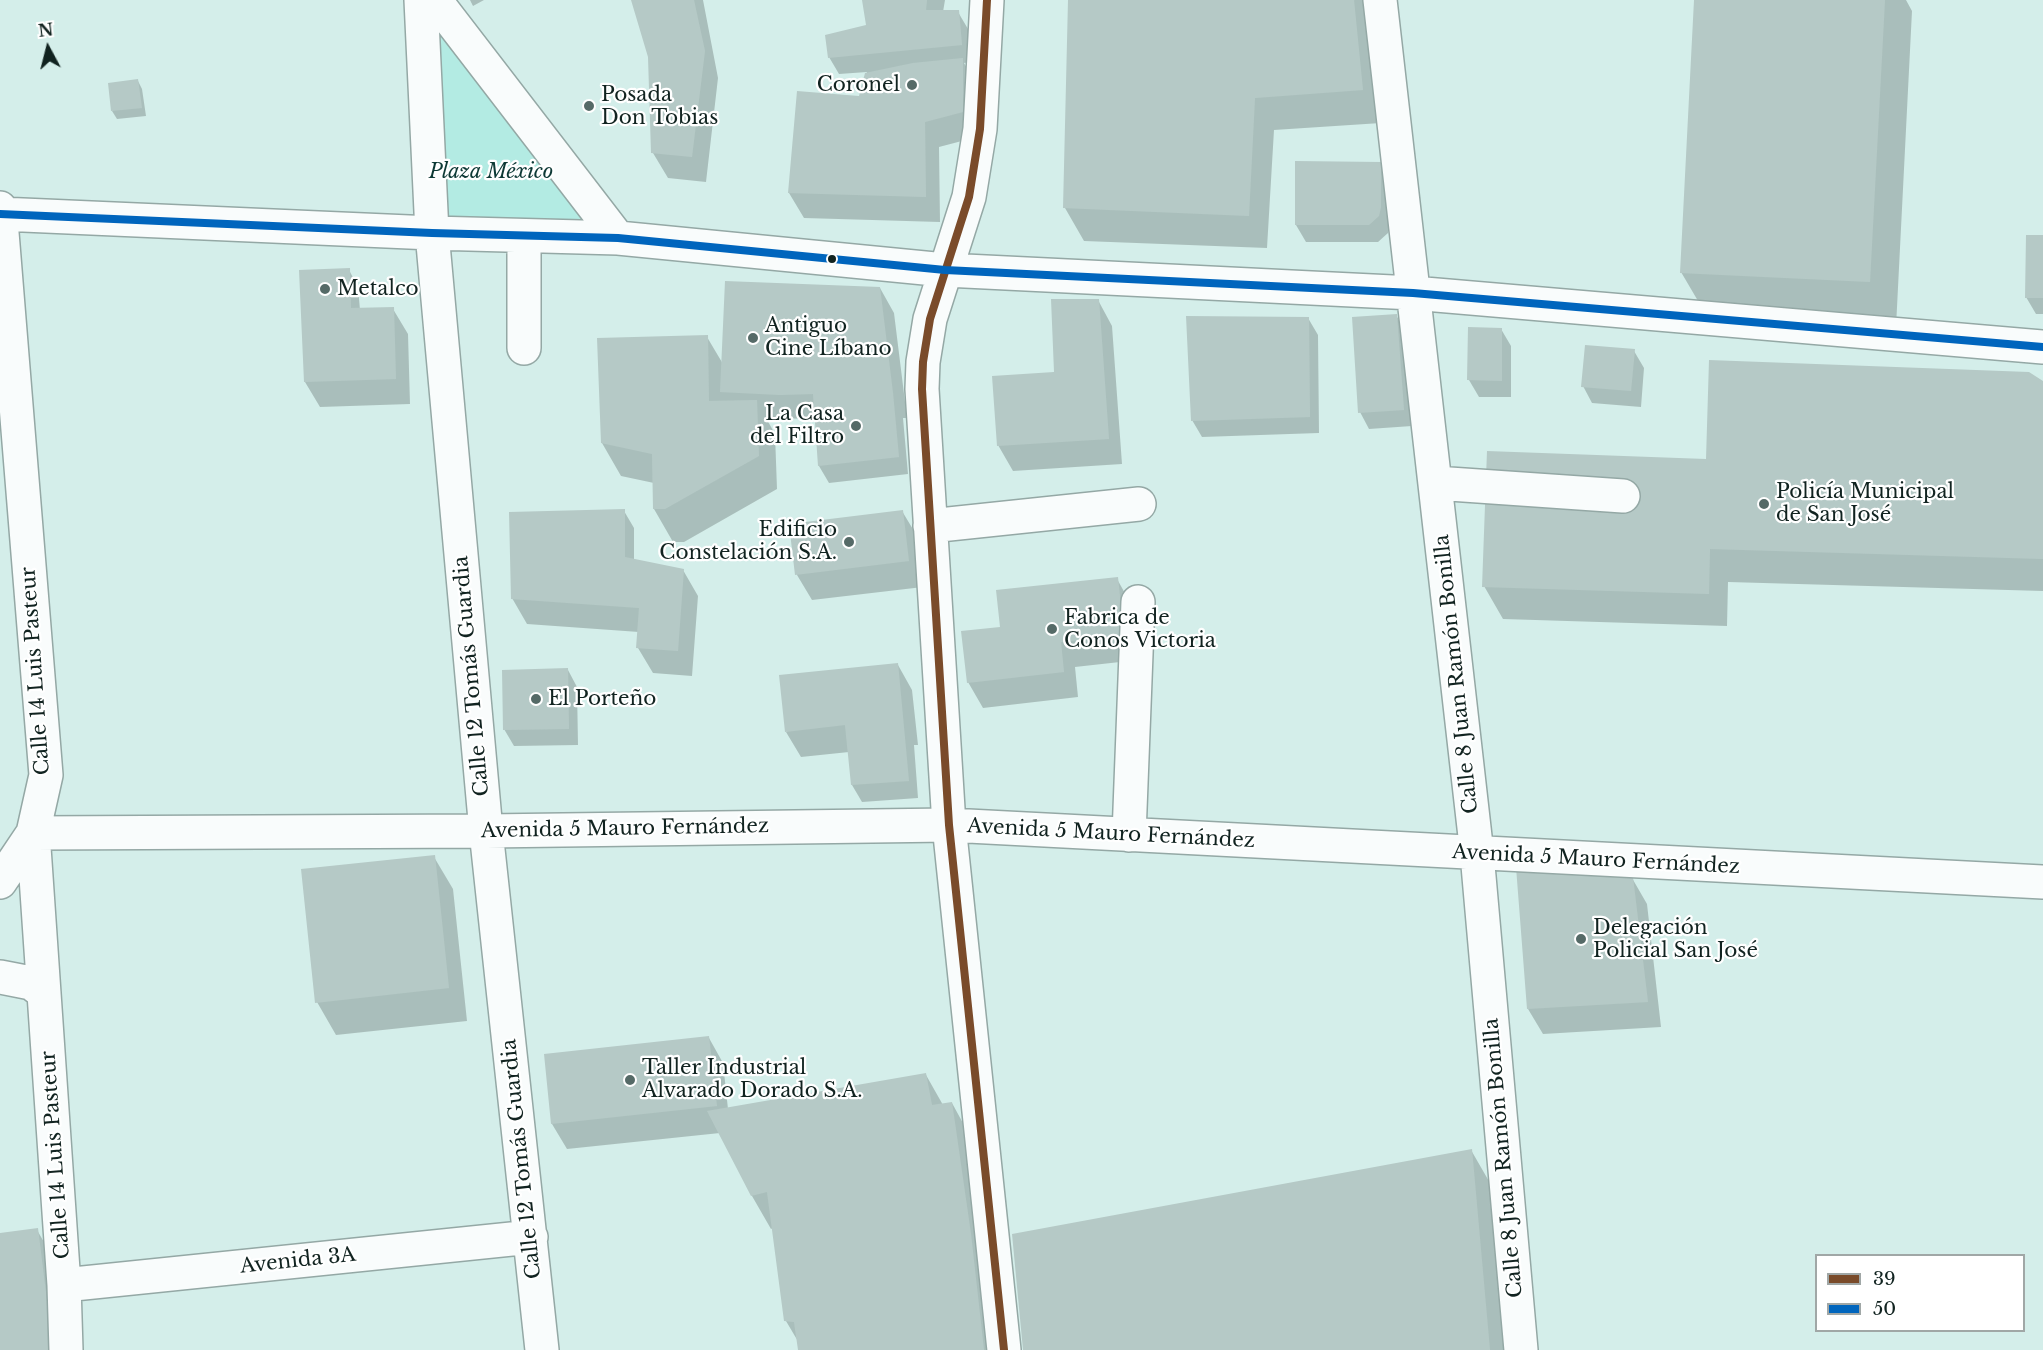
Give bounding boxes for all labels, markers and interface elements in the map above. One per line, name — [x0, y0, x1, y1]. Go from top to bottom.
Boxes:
north arrow — [18, 18, 78, 78]
text: N — [37, 19, 54, 41]
place label: Coronel — [817, 73, 900, 97]
marker: Coronel — [905, 78, 919, 92]
place label: Posada Don Tobias — [601, 83, 718, 130]
marker: Posada Don Tobias — [582, 99, 596, 113]
park label: Plaza México — [429, 160, 553, 184]
unlabelled marker — [826, 253, 838, 265]
place label: Metalco — [337, 277, 419, 301]
marker: Metalco — [318, 282, 332, 296]
place label: Antiguo Cine Líbano — [765, 314, 892, 361]
marker: Antiguo Cine Líbano — [746, 331, 760, 345]
place label: La Casa del Filtro — [750, 402, 844, 449]
marker: La Casa del Filtro — [849, 419, 863, 433]
place label: Policía Municipal de San José — [1776, 480, 1954, 527]
marker: Policía Municipal de San José — [1757, 497, 1771, 511]
place label: Edificio Constelación S.A. — [659, 518, 837, 565]
street label: Calle 8 Juan Ramón Bonilla — [1430, 533, 1484, 815]
marker: Edificio Constelación S.A. — [842, 535, 856, 549]
street label: Calle 12 Tomás Guardia — [450, 555, 494, 797]
street label: Calle 14 Luis Pasteur — [17, 566, 55, 776]
place label: Fabrica de Conos Victoria — [1064, 606, 1216, 653]
marker: Fabrica de Conos Victoria — [1045, 622, 1059, 636]
place label: El Porteño — [548, 687, 656, 711]
marker: El Porteño — [529, 692, 543, 706]
street label: Avenida 5 Mauro Fernández — [481, 814, 769, 844]
street label: Avenida 5 Mauro Fernández — [966, 814, 1256, 854]
street label: Avenida 5 Mauro Fernández — [1451, 840, 1741, 880]
place label: Delegación Policial San José — [1593, 916, 1758, 963]
marker: Delegación Policial San José — [1574, 932, 1588, 946]
street label: Calle 8 Juan Ramón Bonilla — [1480, 1017, 1528, 1299]
street label: Calle 12 Tomás Guardia — [497, 1038, 547, 1280]
street label: Calle 14 Luis Pasteur — [37, 1050, 75, 1260]
place label: Taller Industrial Alvarado Dorado S.A. — [642, 1056, 862, 1103]
marker: Taller Industrial Alvarado Dorado S.A. — [623, 1073, 637, 1087]
street label: Avenida 3A — [239, 1243, 357, 1279]
legend — [1815, 1254, 2025, 1332]
text: 39 — [1873, 1268, 1896, 1290]
text: 50 — [1873, 1298, 1896, 1320]

